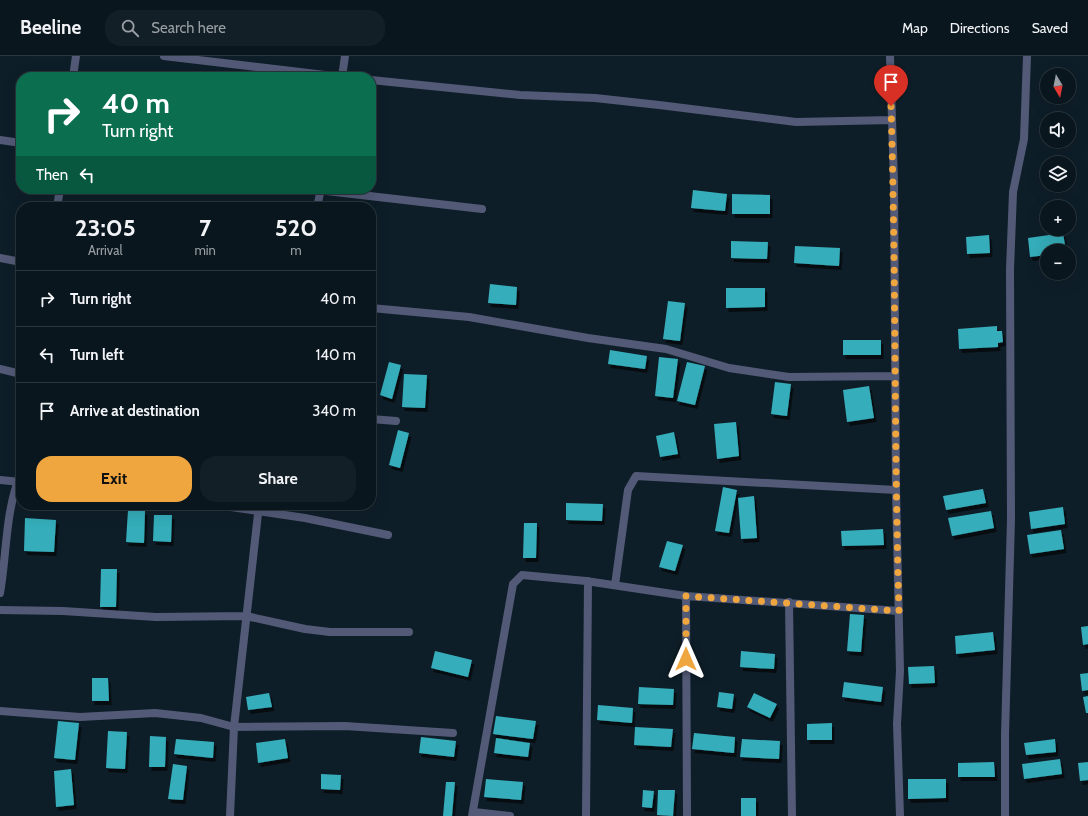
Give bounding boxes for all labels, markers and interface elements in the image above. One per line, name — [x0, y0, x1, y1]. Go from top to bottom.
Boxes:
search box — [105, 10, 385, 46]
text: Beeline — [20, 16, 81, 39]
icon: search — [119, 17, 141, 39]
text: Search here — [151, 19, 226, 37]
text: Map — [902, 19, 928, 37]
text: Directions — [950, 19, 1010, 37]
text: Saved — [1032, 19, 1068, 37]
pin — [874, 65, 908, 106]
north arrow — [1040, 68, 1076, 104]
map controls — [1040, 68, 1076, 280]
icon: arrive — [880, 71, 902, 93]
text: 40 m — [102, 86, 170, 120]
icon: right — [36, 88, 88, 140]
button: sound — [1040, 112, 1076, 148]
text: Turn right — [102, 120, 173, 142]
button: layers — [1040, 156, 1076, 192]
icon: left — [76, 164, 98, 186]
text: Then — [36, 166, 68, 184]
button: + — [1040, 200, 1076, 236]
text: 23:05 — [75, 213, 136, 242]
text: 7 — [199, 213, 211, 242]
text: 520 — [275, 213, 317, 242]
text: Arrival — [88, 242, 123, 258]
text: min — [194, 242, 216, 258]
text: m — [290, 242, 302, 258]
button: − — [1040, 244, 1076, 280]
icon: right — [36, 288, 58, 310]
text: Turn right — [70, 290, 131, 308]
text: 40 m — [320, 290, 356, 308]
icon: left — [36, 344, 58, 366]
text: Turn left — [70, 346, 124, 364]
text: 140 m — [315, 346, 356, 364]
icon: arrive — [36, 400, 58, 422]
text: Arrive at destination — [70, 402, 200, 420]
text: 340 m — [312, 402, 356, 420]
button: Exit — [36, 456, 192, 502]
button: Share — [200, 456, 356, 502]
position arrow — [665, 638, 707, 680]

